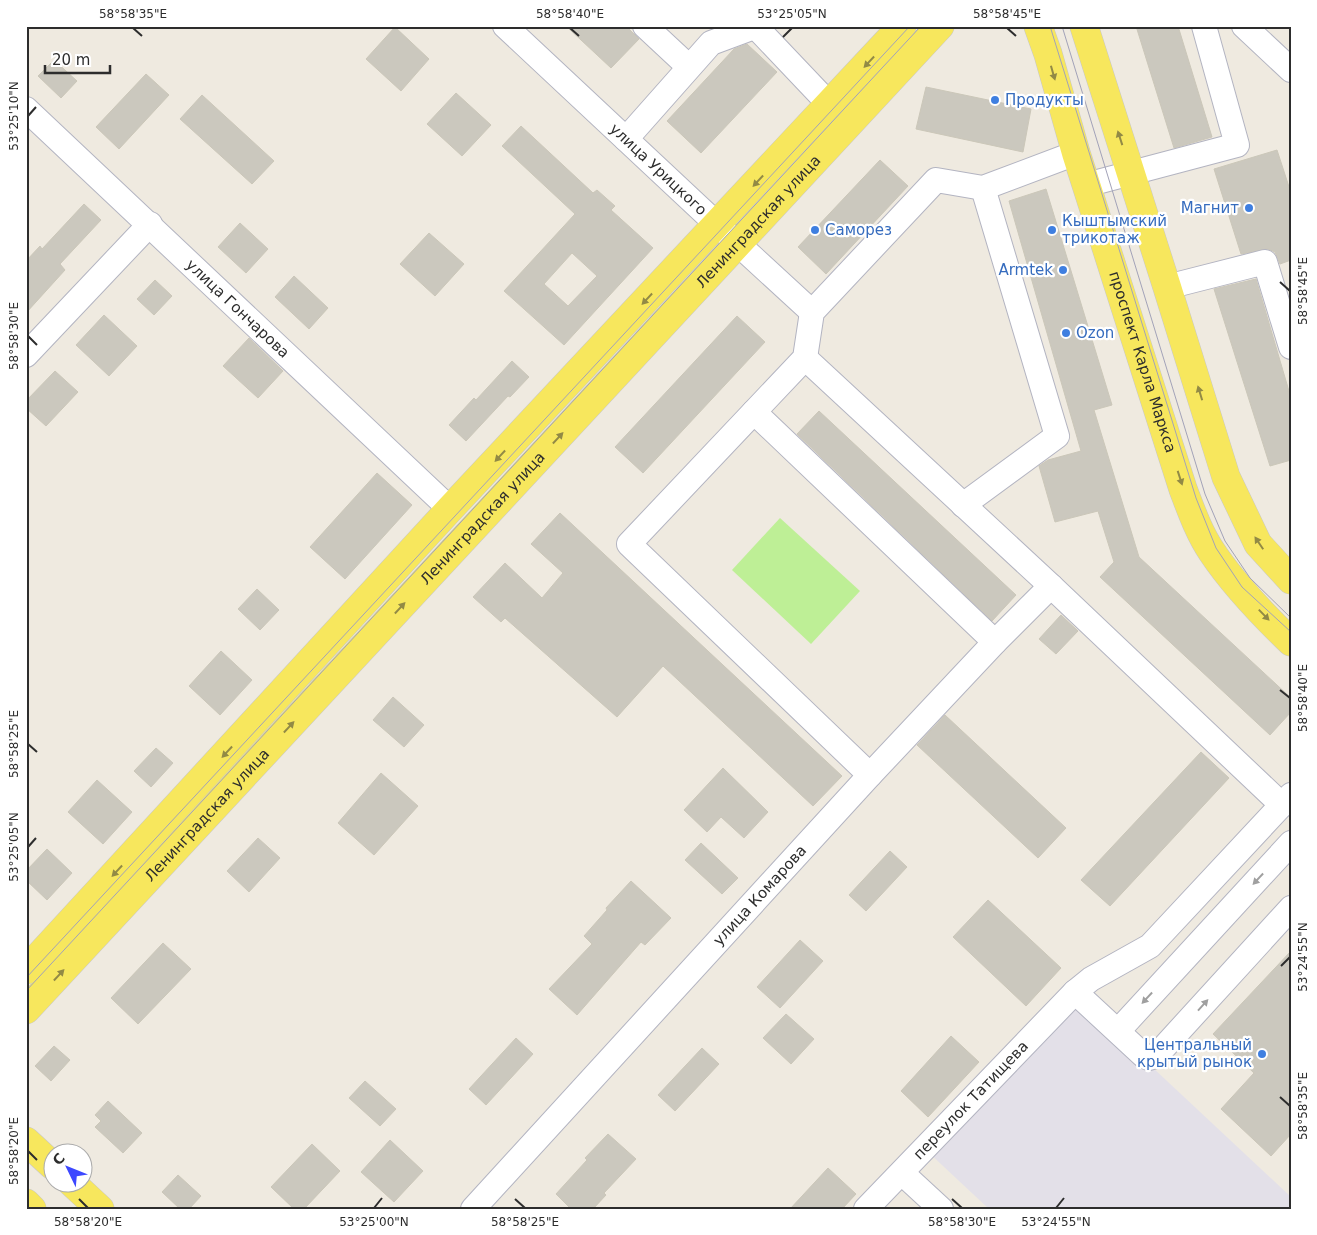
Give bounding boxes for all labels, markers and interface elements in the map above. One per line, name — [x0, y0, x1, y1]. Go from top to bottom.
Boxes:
text: 58°58'35"E — [99, 7, 167, 21]
text: 58°58'40"E — [536, 7, 604, 21]
text: 53°25'05"N — [757, 7, 827, 21]
text: 58°58'45"E — [973, 7, 1041, 21]
scale bar — [45, 42, 110, 74]
text: 20 m — [52, 51, 90, 69]
one-way arrow — [863, 56, 875, 68]
one-way arrow — [1049, 65, 1057, 80]
text: 53°25'10"N — [7, 81, 21, 151]
place label: Продукты — [1005, 91, 1084, 109]
marker: Продукты — [989, 94, 1001, 106]
street label: улица Урицкого — [606, 120, 711, 219]
one-way arrow — [1116, 130, 1123, 145]
street label: Ленинградская улица — [692, 151, 824, 292]
one-way arrow — [752, 175, 764, 187]
place label: Магнит — [1181, 199, 1239, 217]
marker: Магнит — [1243, 202, 1255, 214]
place label: Кыштымский трикотаж — [1062, 212, 1167, 247]
place label: Саморез — [825, 221, 892, 239]
marker: Саморез — [809, 224, 821, 236]
marker: Кыштымский трикотаж — [1046, 224, 1058, 236]
street label: улица Гончарова — [182, 256, 293, 362]
text: 58°58'45"E — [1296, 257, 1310, 325]
place label: Armtek — [998, 261, 1053, 279]
marker: Armtek — [1057, 264, 1069, 276]
street label: проспект Карла Маркса — [1105, 269, 1180, 455]
one-way arrow — [641, 293, 653, 305]
text: 58°58'30"E — [7, 302, 21, 370]
place label: Ozon — [1076, 324, 1114, 342]
marker: Ozon — [1060, 327, 1072, 339]
one-way arrow — [1196, 385, 1204, 400]
one-way arrow — [552, 432, 564, 444]
street label: Ленинградская улица — [417, 448, 549, 589]
one-way arrow — [494, 450, 506, 462]
one-way arrow — [1176, 471, 1184, 486]
one-way arrow — [1254, 537, 1264, 550]
one-way arrow — [394, 603, 406, 615]
one-way arrow — [1257, 609, 1269, 621]
text: 58°58'40"E — [1296, 664, 1310, 732]
text: 58°58'25"E — [7, 710, 21, 778]
one-way arrow — [283, 722, 295, 734]
street label: Ленинградская улица — [141, 745, 273, 885]
one-way arrow — [221, 745, 233, 757]
text: 53°25'05"N — [7, 812, 21, 882]
street label: улица Комарова — [709, 842, 810, 949]
one-way arrow — [111, 865, 123, 877]
one-way arrow — [1252, 873, 1264, 885]
text: 53°24'55"N — [1296, 922, 1310, 992]
one-way arrow — [53, 969, 65, 981]
one-way arrow — [1141, 992, 1153, 1004]
one-way arrow — [1197, 999, 1209, 1011]
place label: Центральный крытый рынок — [1137, 1036, 1252, 1071]
street label: переулок Татищева — [910, 1037, 1032, 1163]
marker: Центральный крытый рынок — [1256, 1048, 1268, 1060]
text: 58°58'35"E — [1296, 1072, 1310, 1140]
text: 58°58'20"E — [7, 1117, 21, 1185]
north arrow — [42, 1142, 92, 1192]
text: С — [49, 1150, 68, 1168]
text: 58°58'20"E — [54, 1215, 122, 1229]
text: 53°25'00"N — [339, 1215, 409, 1229]
text: 58°58'25"E — [491, 1215, 559, 1229]
text: 58°58'30"E — [928, 1215, 996, 1229]
text: 53°24'55"N — [1021, 1215, 1091, 1229]

